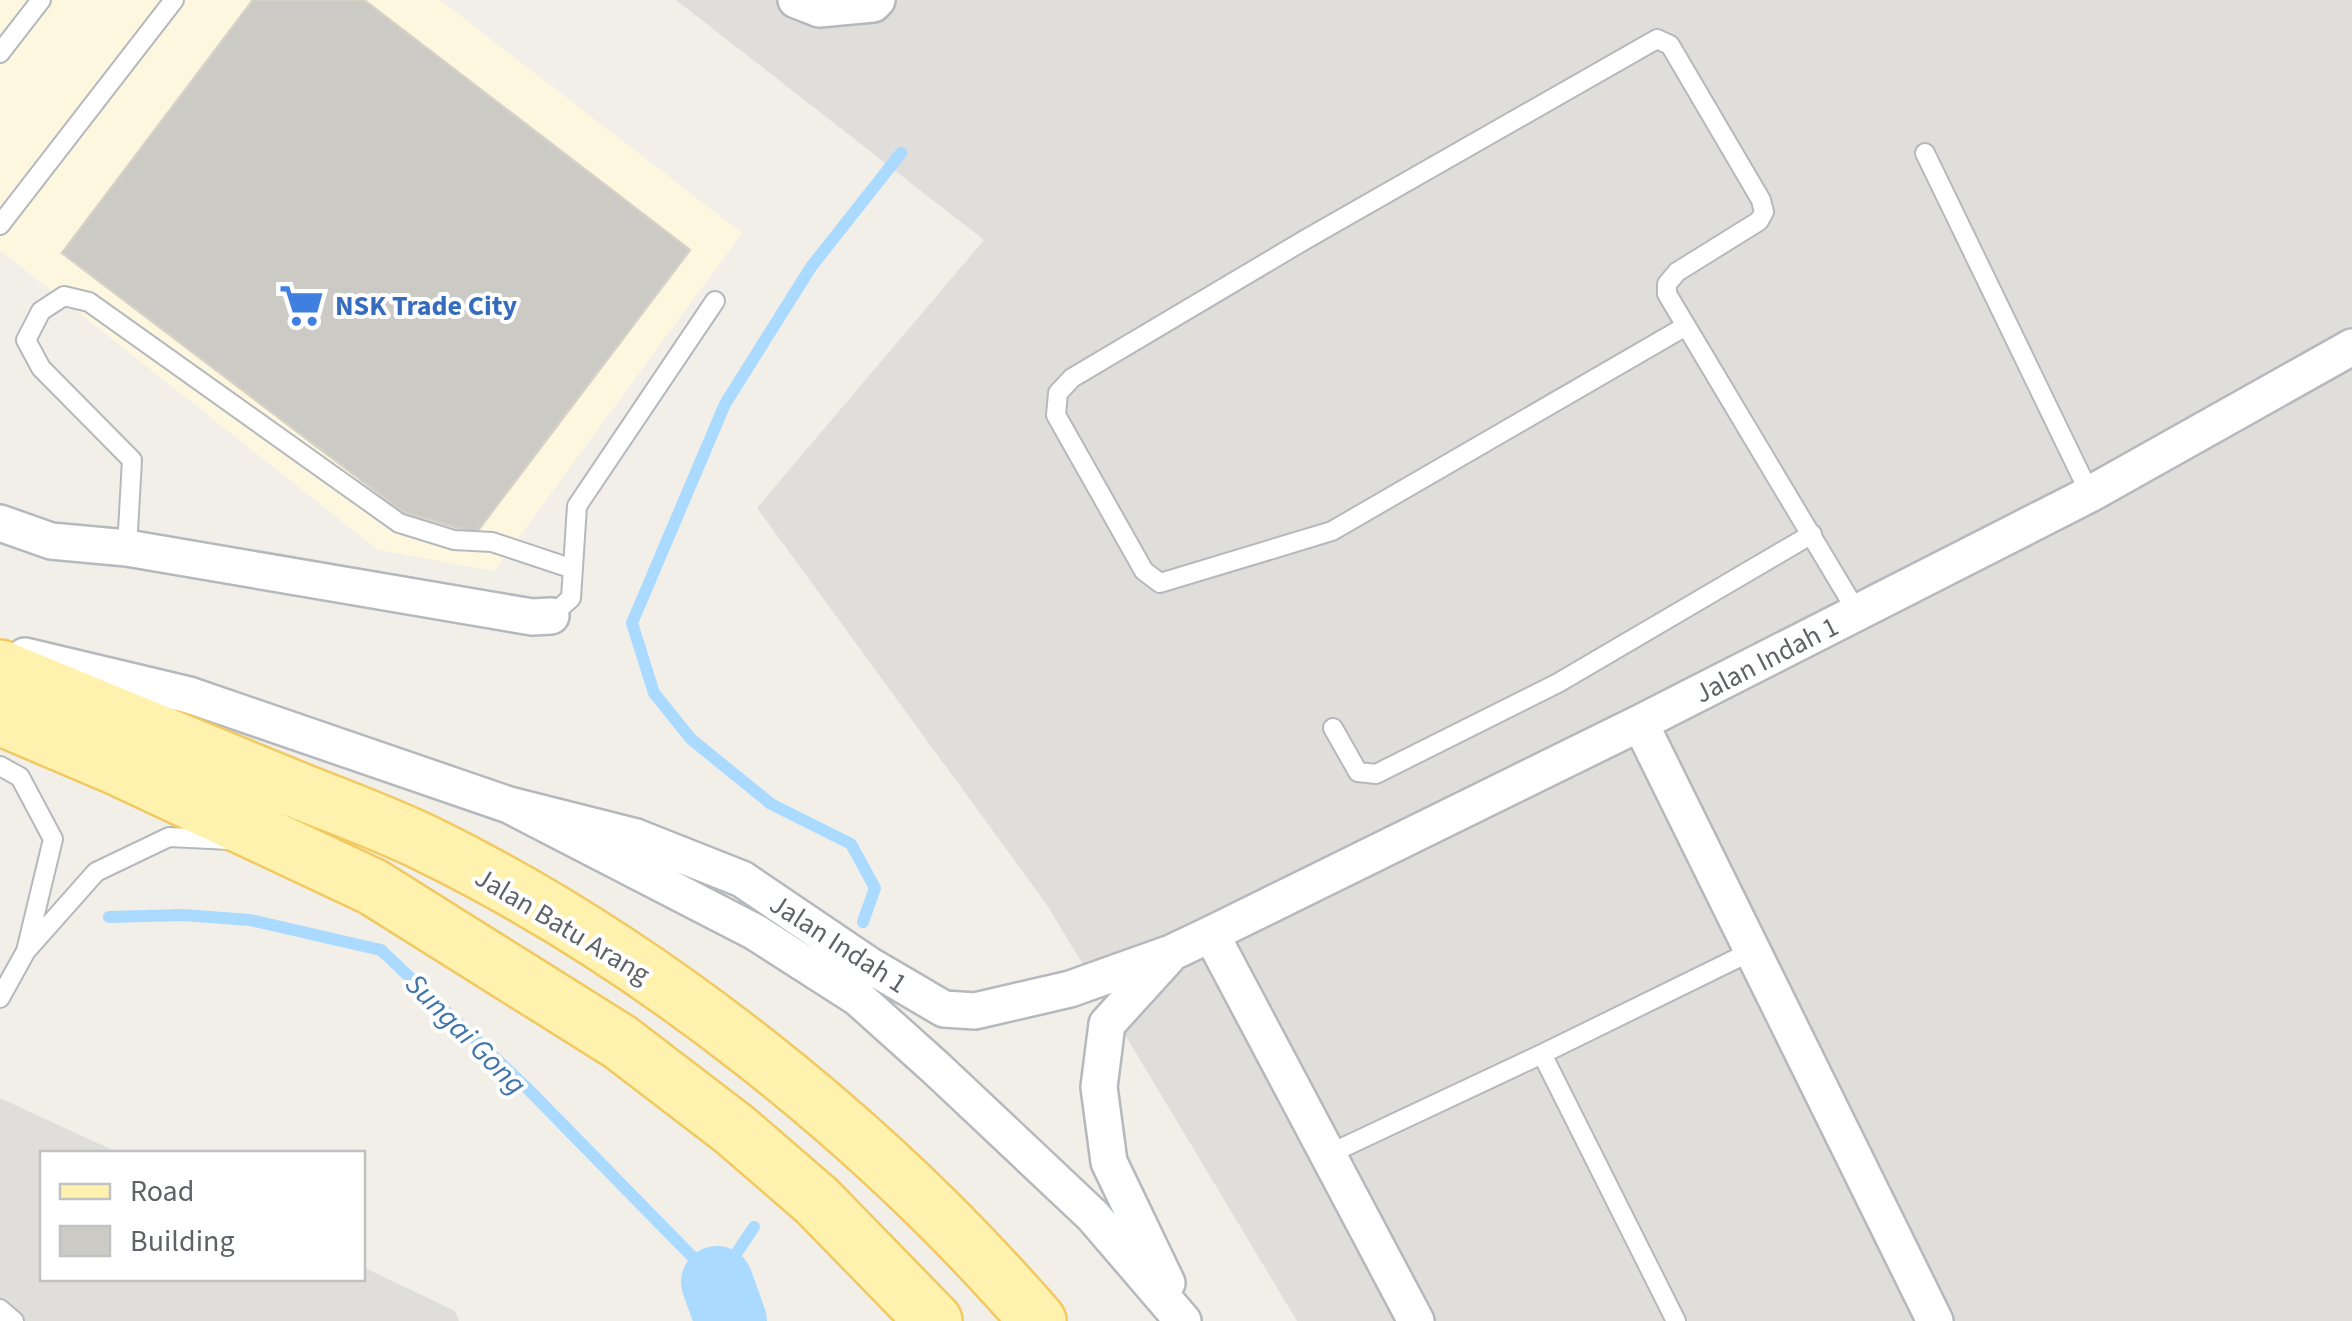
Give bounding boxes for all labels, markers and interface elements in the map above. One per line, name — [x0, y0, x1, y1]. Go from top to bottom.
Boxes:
supermarket icon: NSK Trade City — [278, 281, 326, 329]
place label: NSK Trade City — [335, 286, 517, 326]
street label: Jalan Indah 1 — [1688, 606, 1845, 713]
street label: Jalan Batu Arang — [467, 858, 658, 994]
street label: Jalan Indah 1 — [762, 884, 915, 1003]
water label: Sungai Gong — [395, 964, 536, 1105]
legend — [40, 1151, 365, 1281]
text: Road — [130, 1170, 194, 1213]
text: Building — [130, 1220, 235, 1263]

